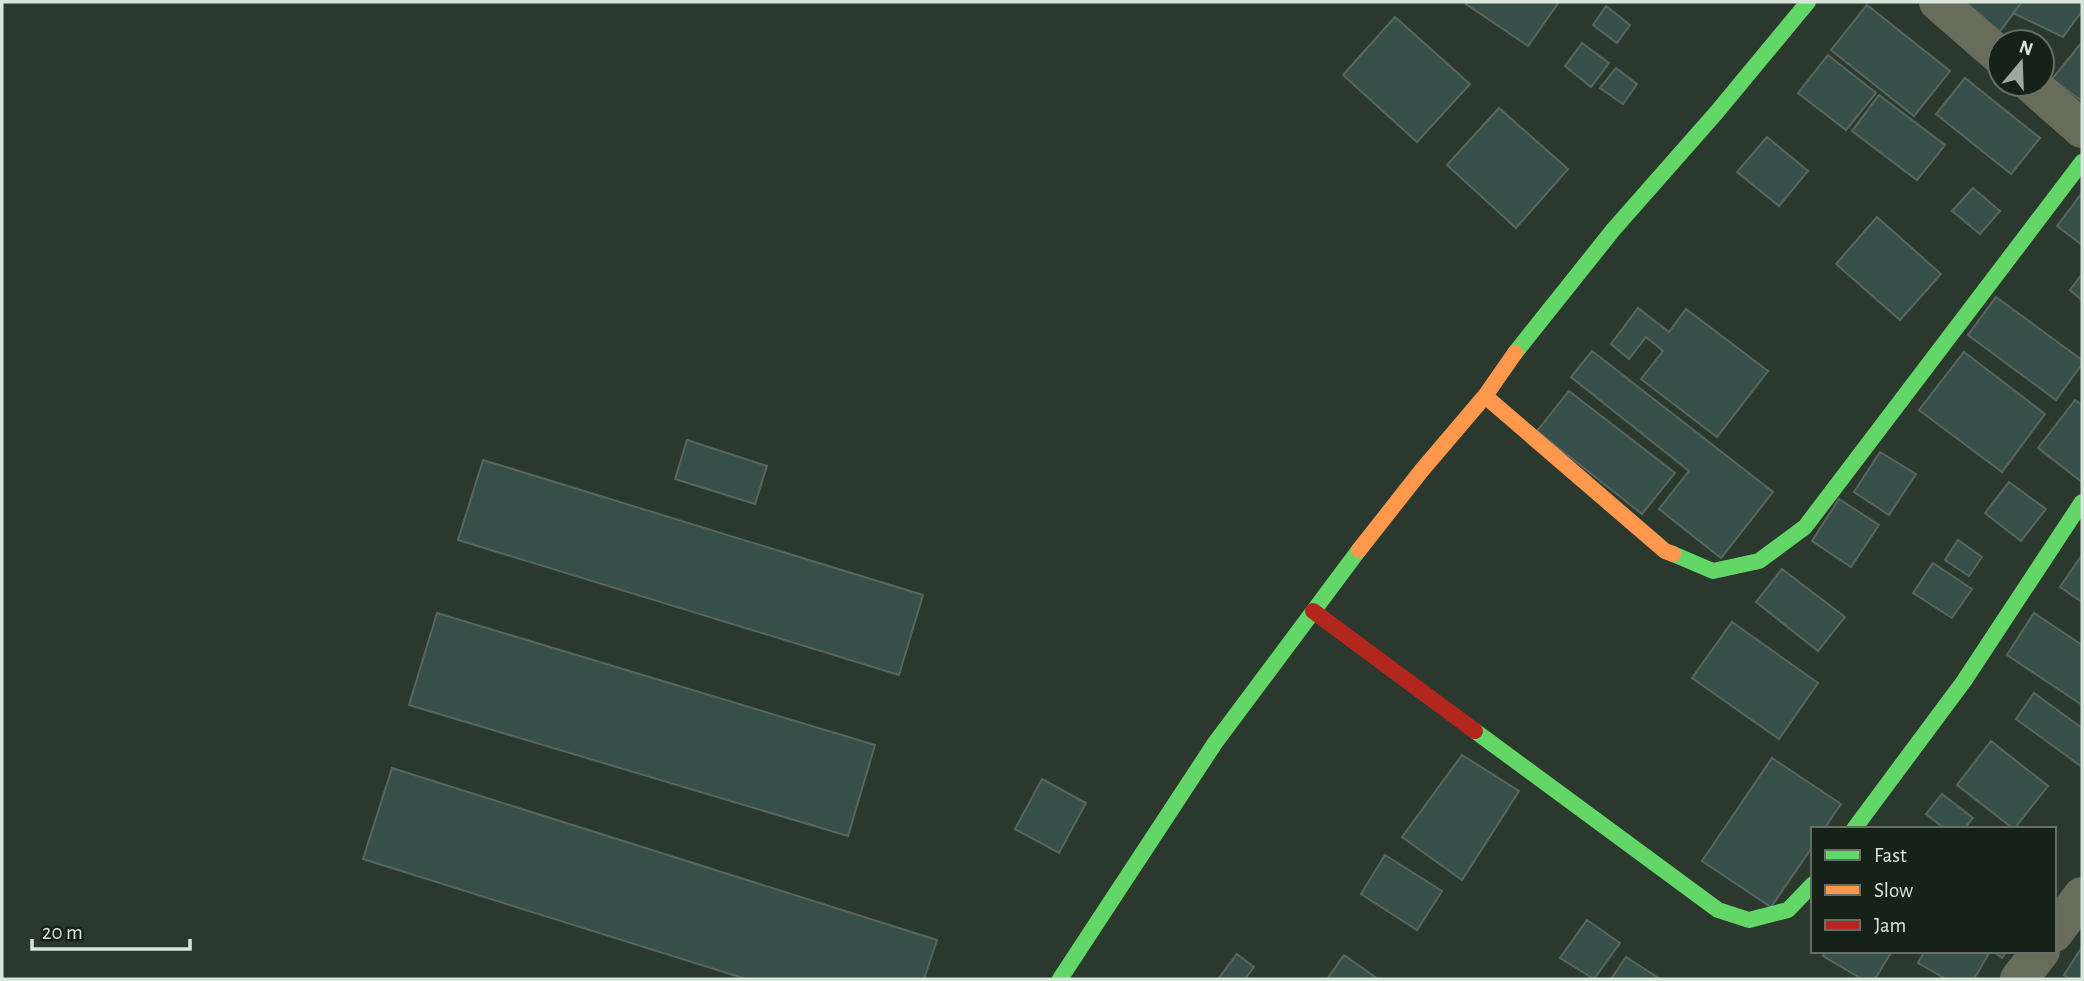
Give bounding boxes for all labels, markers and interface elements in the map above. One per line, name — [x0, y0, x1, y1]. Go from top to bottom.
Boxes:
north arrow — [1986, 28, 2056, 98]
text: N — [2017, 37, 2035, 59]
legend — [1811, 827, 2056, 953]
text: Fast — [1874, 845, 1907, 866]
text: Slow — [1874, 880, 1913, 901]
scale bar — [32, 908, 189, 952]
text: Jam — [1874, 915, 1906, 936]
text: 20 m — [42, 922, 83, 943]

